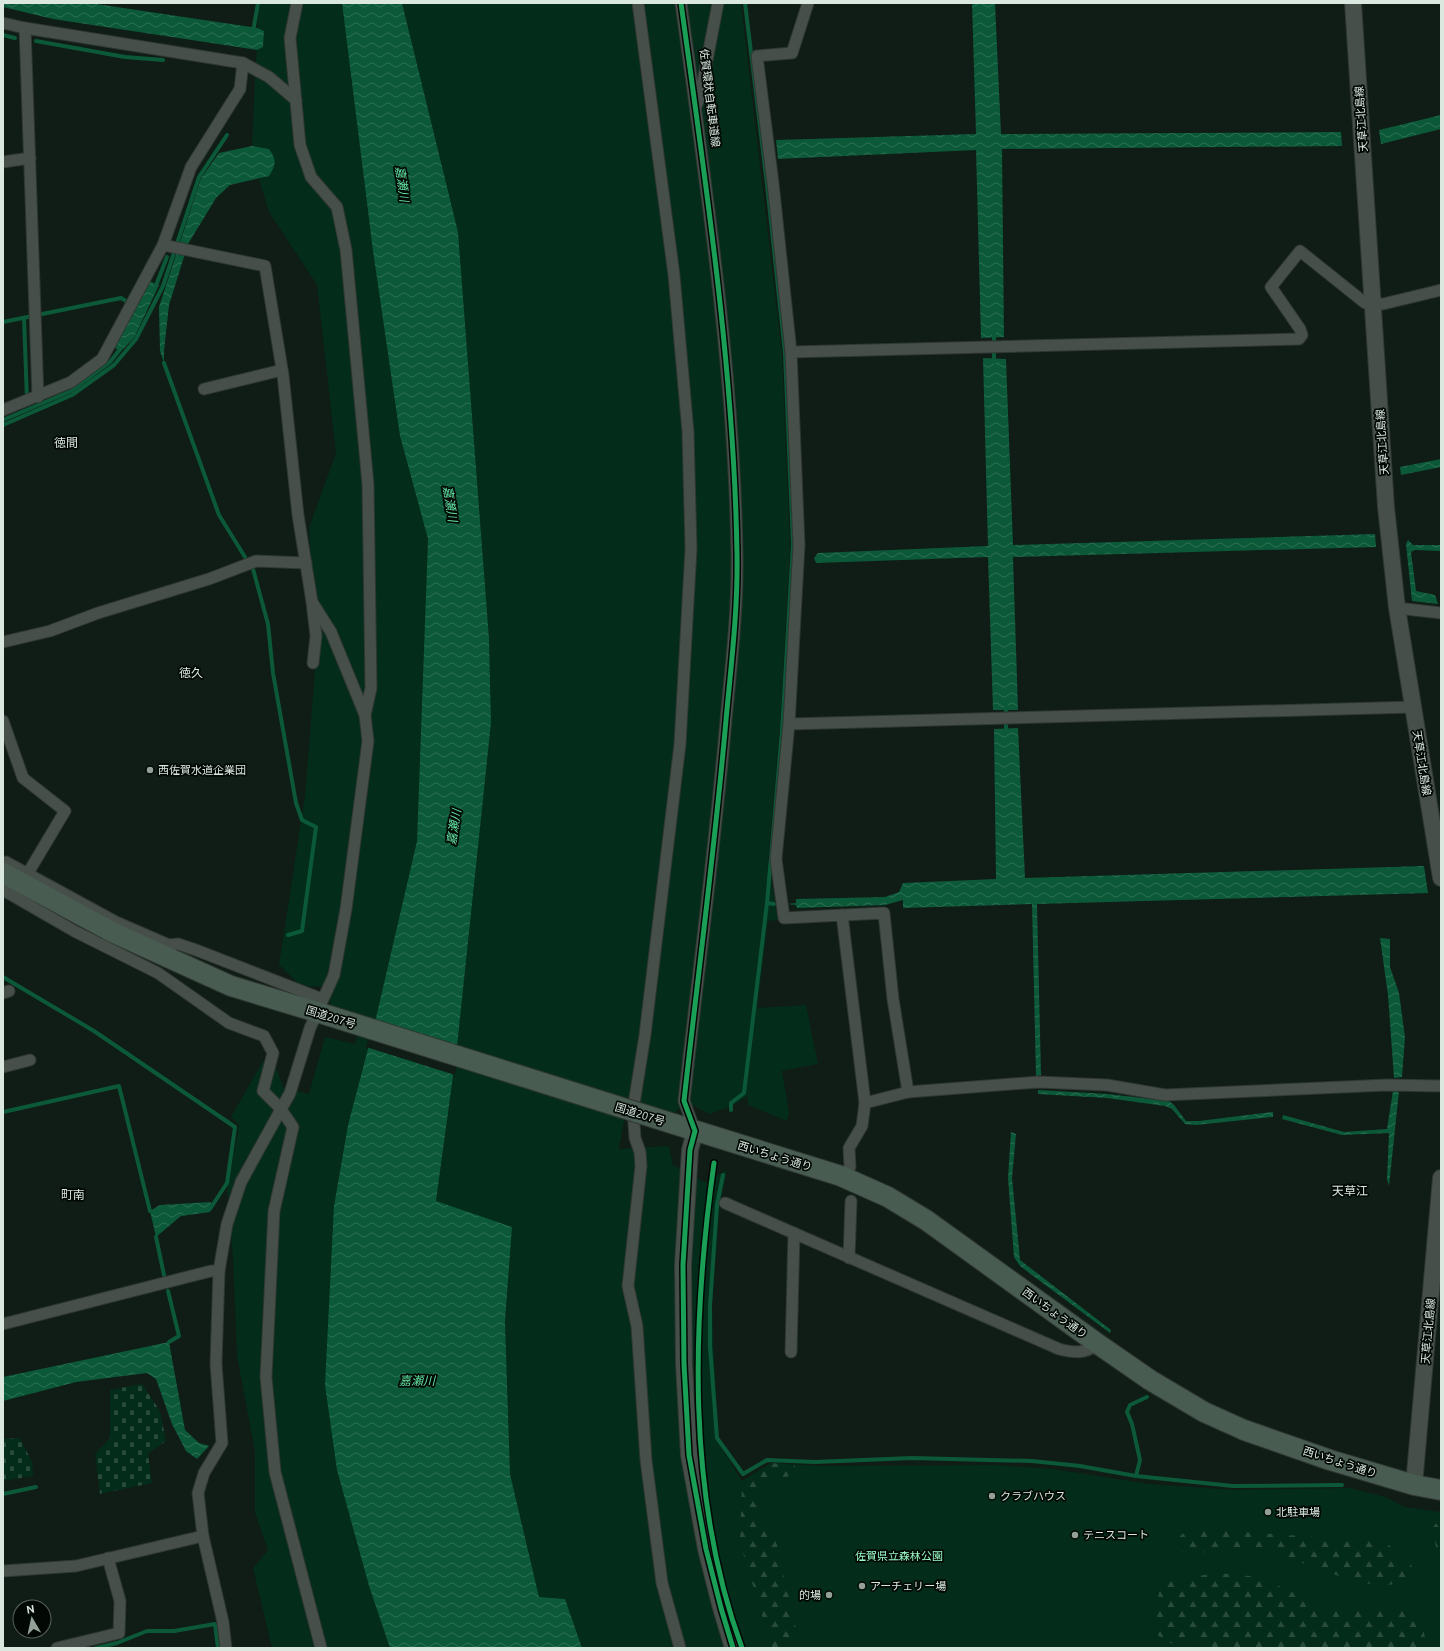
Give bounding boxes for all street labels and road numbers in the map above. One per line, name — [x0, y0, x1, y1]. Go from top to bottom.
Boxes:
street label: 佐賀環状自転車道線 — [698, 48, 722, 148]
street label: 天草江北島線 — [1353, 86, 1369, 152]
street label: 天草江北島線 — [1374, 409, 1390, 475]
street label: 天草江北島線 — [1411, 729, 1433, 797]
street label: 国道207号 — [305, 1004, 357, 1030]
street label: 国道207号 — [614, 1101, 666, 1127]
street label: 西いちょう通り — [736, 1139, 814, 1173]
street label: 西いちょう通り — [1020, 1286, 1090, 1340]
street label: 天草江北島線 — [1419, 1298, 1437, 1364]
street label: 西いちょう通り — [1302, 1444, 1378, 1480]

